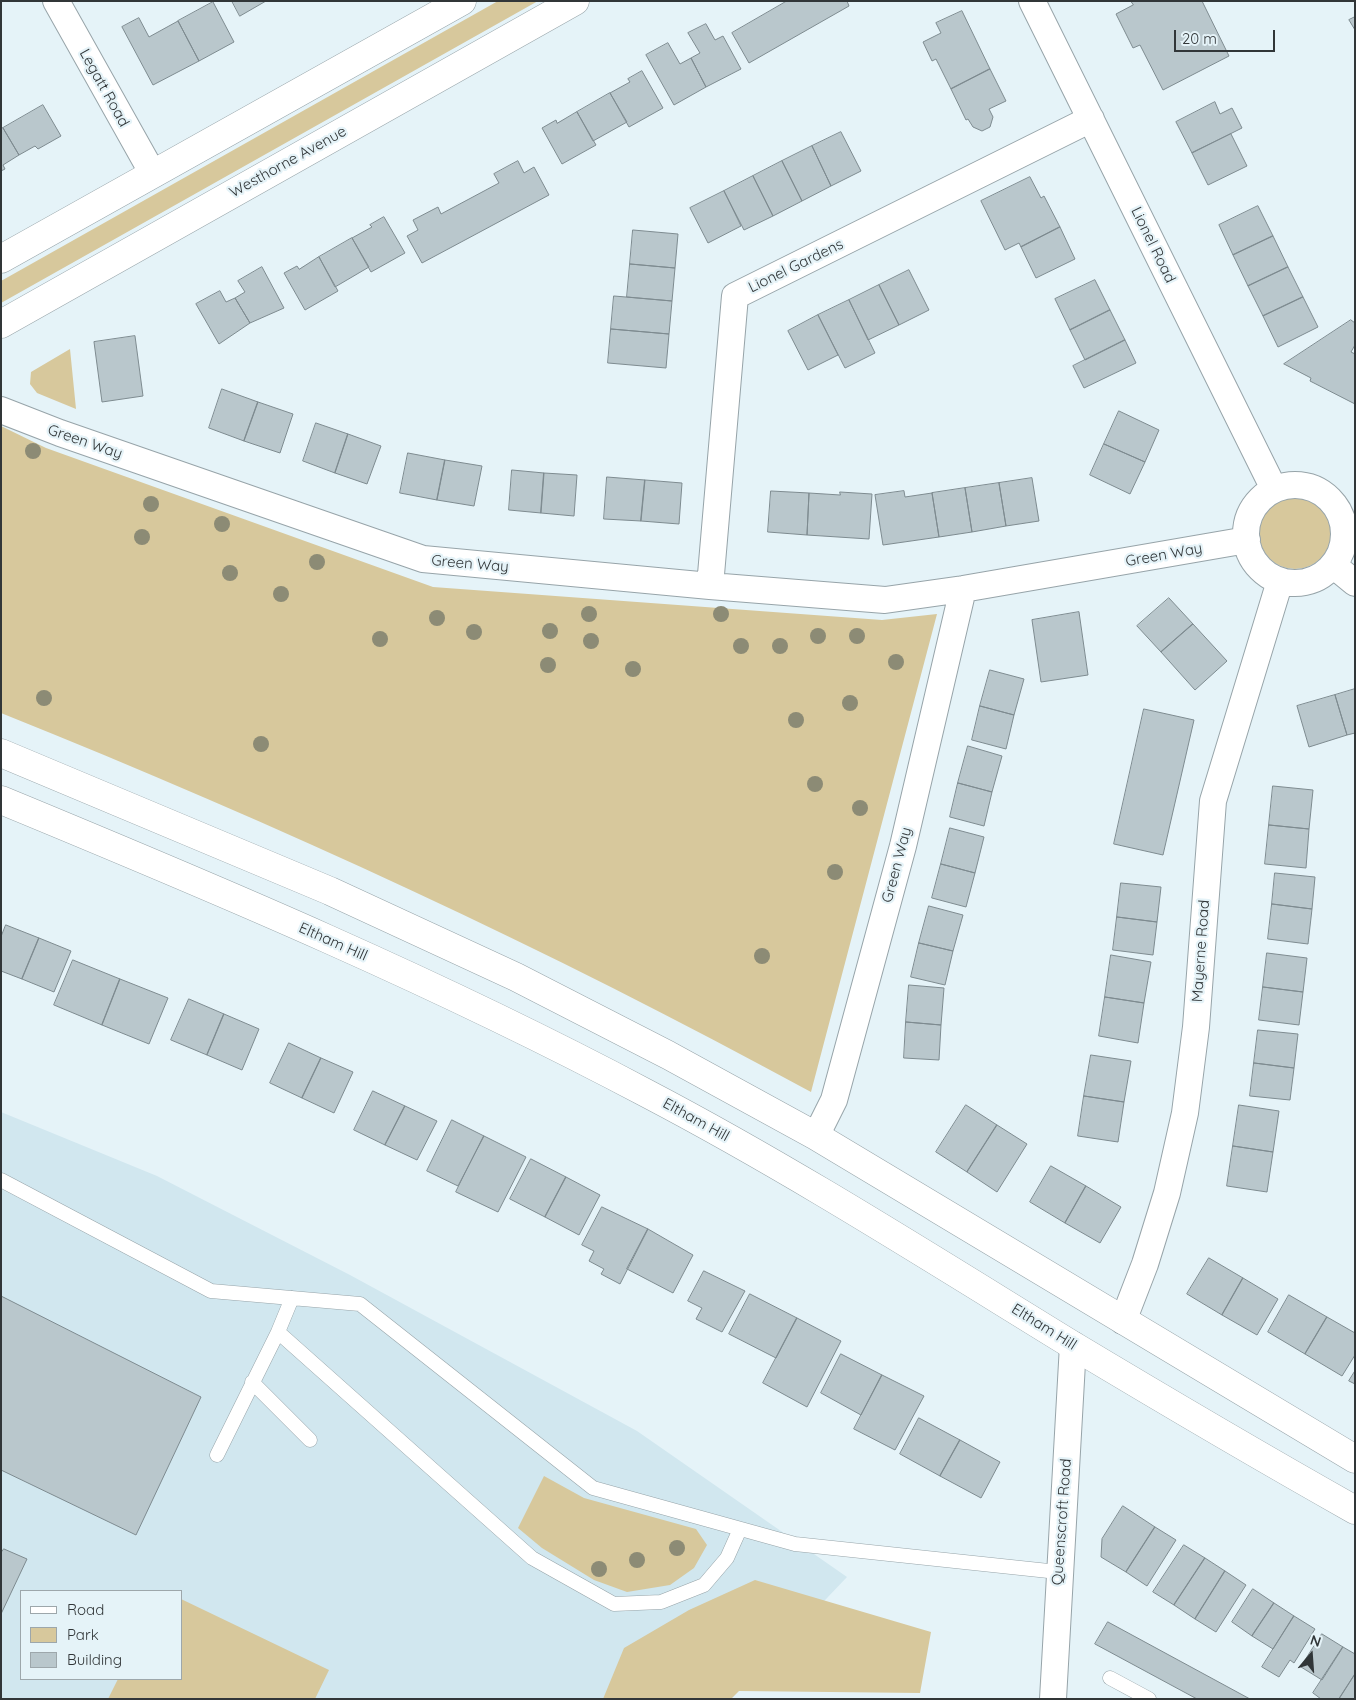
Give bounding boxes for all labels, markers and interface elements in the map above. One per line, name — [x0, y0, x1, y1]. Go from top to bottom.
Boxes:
scale bar — [1176, 20, 1277, 52]
text: 20 m — [1182, 29, 1217, 48]
street label: Legatt Road — [75, 46, 133, 130]
street label: Westhorne Avenue — [226, 122, 350, 202]
street label: Lionel Road — [1127, 204, 1179, 286]
street label: Lionel Gardens — [746, 235, 846, 297]
street label: Green Way — [45, 421, 125, 463]
street label: Green Way — [1124, 539, 1204, 571]
street label: Green Way — [431, 552, 509, 576]
street label: Green Way — [878, 825, 916, 905]
street label: Mayerne Road — [1188, 899, 1214, 1003]
street label: Eltham Hill — [296, 919, 370, 965]
street label: Eltham Hill — [660, 1094, 732, 1146]
street label: Eltham Hill — [1008, 1300, 1080, 1354]
street label: Queenscroft Road — [1049, 1458, 1075, 1586]
legend — [20, 1590, 182, 1680]
text: Road — [67, 1600, 104, 1619]
text: Park — [67, 1625, 99, 1644]
north arrow — [1286, 1630, 1336, 1680]
text: N — [1308, 1631, 1323, 1651]
text: Building — [67, 1650, 122, 1669]

